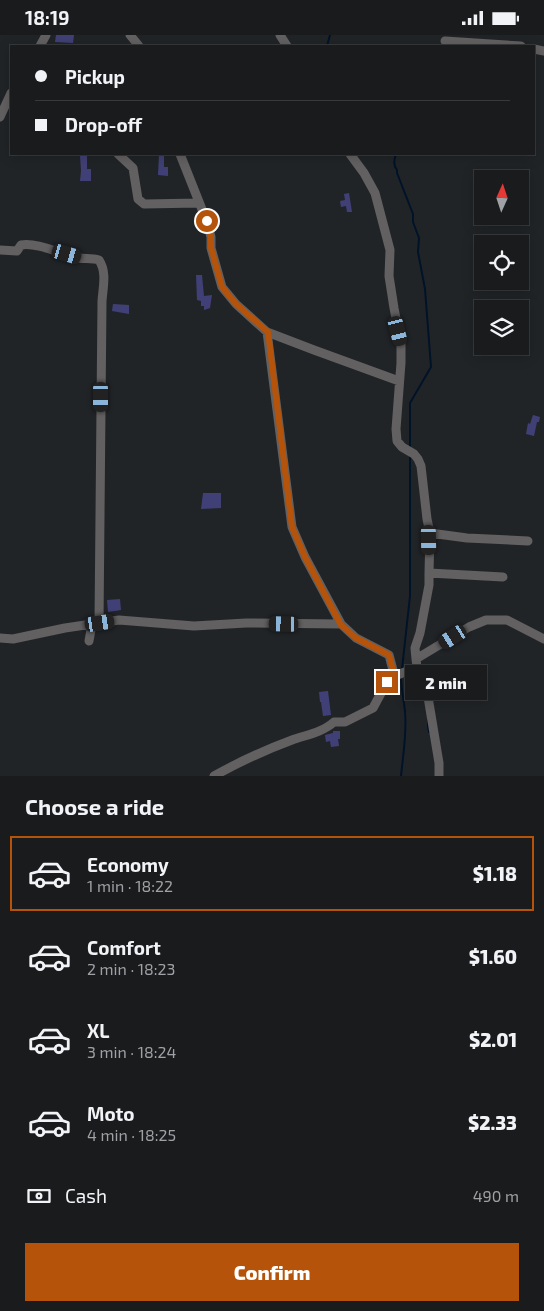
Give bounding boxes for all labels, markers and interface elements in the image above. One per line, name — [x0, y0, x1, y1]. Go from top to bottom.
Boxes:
text: 18:19 — [25, 6, 69, 29]
text: Pickup — [65, 65, 125, 88]
text: Drop-off — [65, 113, 142, 136]
north arrow — [474, 170, 529, 225]
map controls — [474, 170, 529, 355]
route start — [196, 210, 218, 232]
button: locate — [474, 235, 529, 290]
car — [50, 243, 83, 265]
button: layers — [474, 300, 529, 355]
car — [387, 315, 408, 347]
car — [93, 382, 108, 412]
car — [421, 525, 436, 555]
car — [84, 613, 115, 633]
car — [268, 616, 299, 632]
car — [436, 623, 469, 651]
callout: 2 min — [404, 665, 487, 699]
route end — [376, 671, 398, 693]
text: 2 min — [425, 673, 467, 692]
text: Choose a ride — [25, 793, 164, 819]
icon: car — [27, 851, 72, 896]
text: Economy — [87, 853, 169, 876]
text: $1.18 — [473, 862, 517, 885]
text: 1 min · 18:22 — [87, 876, 173, 895]
icon: car — [27, 934, 72, 979]
text: Comfort — [87, 936, 161, 959]
text: $1.60 — [469, 945, 517, 968]
text: 2 min · 18:23 — [87, 959, 176, 978]
icon: car — [27, 1017, 72, 1062]
text: XL — [87, 1019, 109, 1042]
text: $2.01 — [469, 1028, 517, 1051]
text: 3 min · 18:24 — [87, 1042, 176, 1061]
icon: car — [27, 1100, 72, 1145]
text: Moto — [87, 1102, 135, 1125]
text: $2.33 — [468, 1111, 517, 1134]
text: 4 min · 18:25 — [87, 1125, 176, 1144]
icon: cash — [25, 1182, 53, 1210]
text: Cash — [65, 1184, 107, 1207]
text: 490 m — [473, 1186, 519, 1205]
button: Confirm — [25, 1243, 519, 1301]

